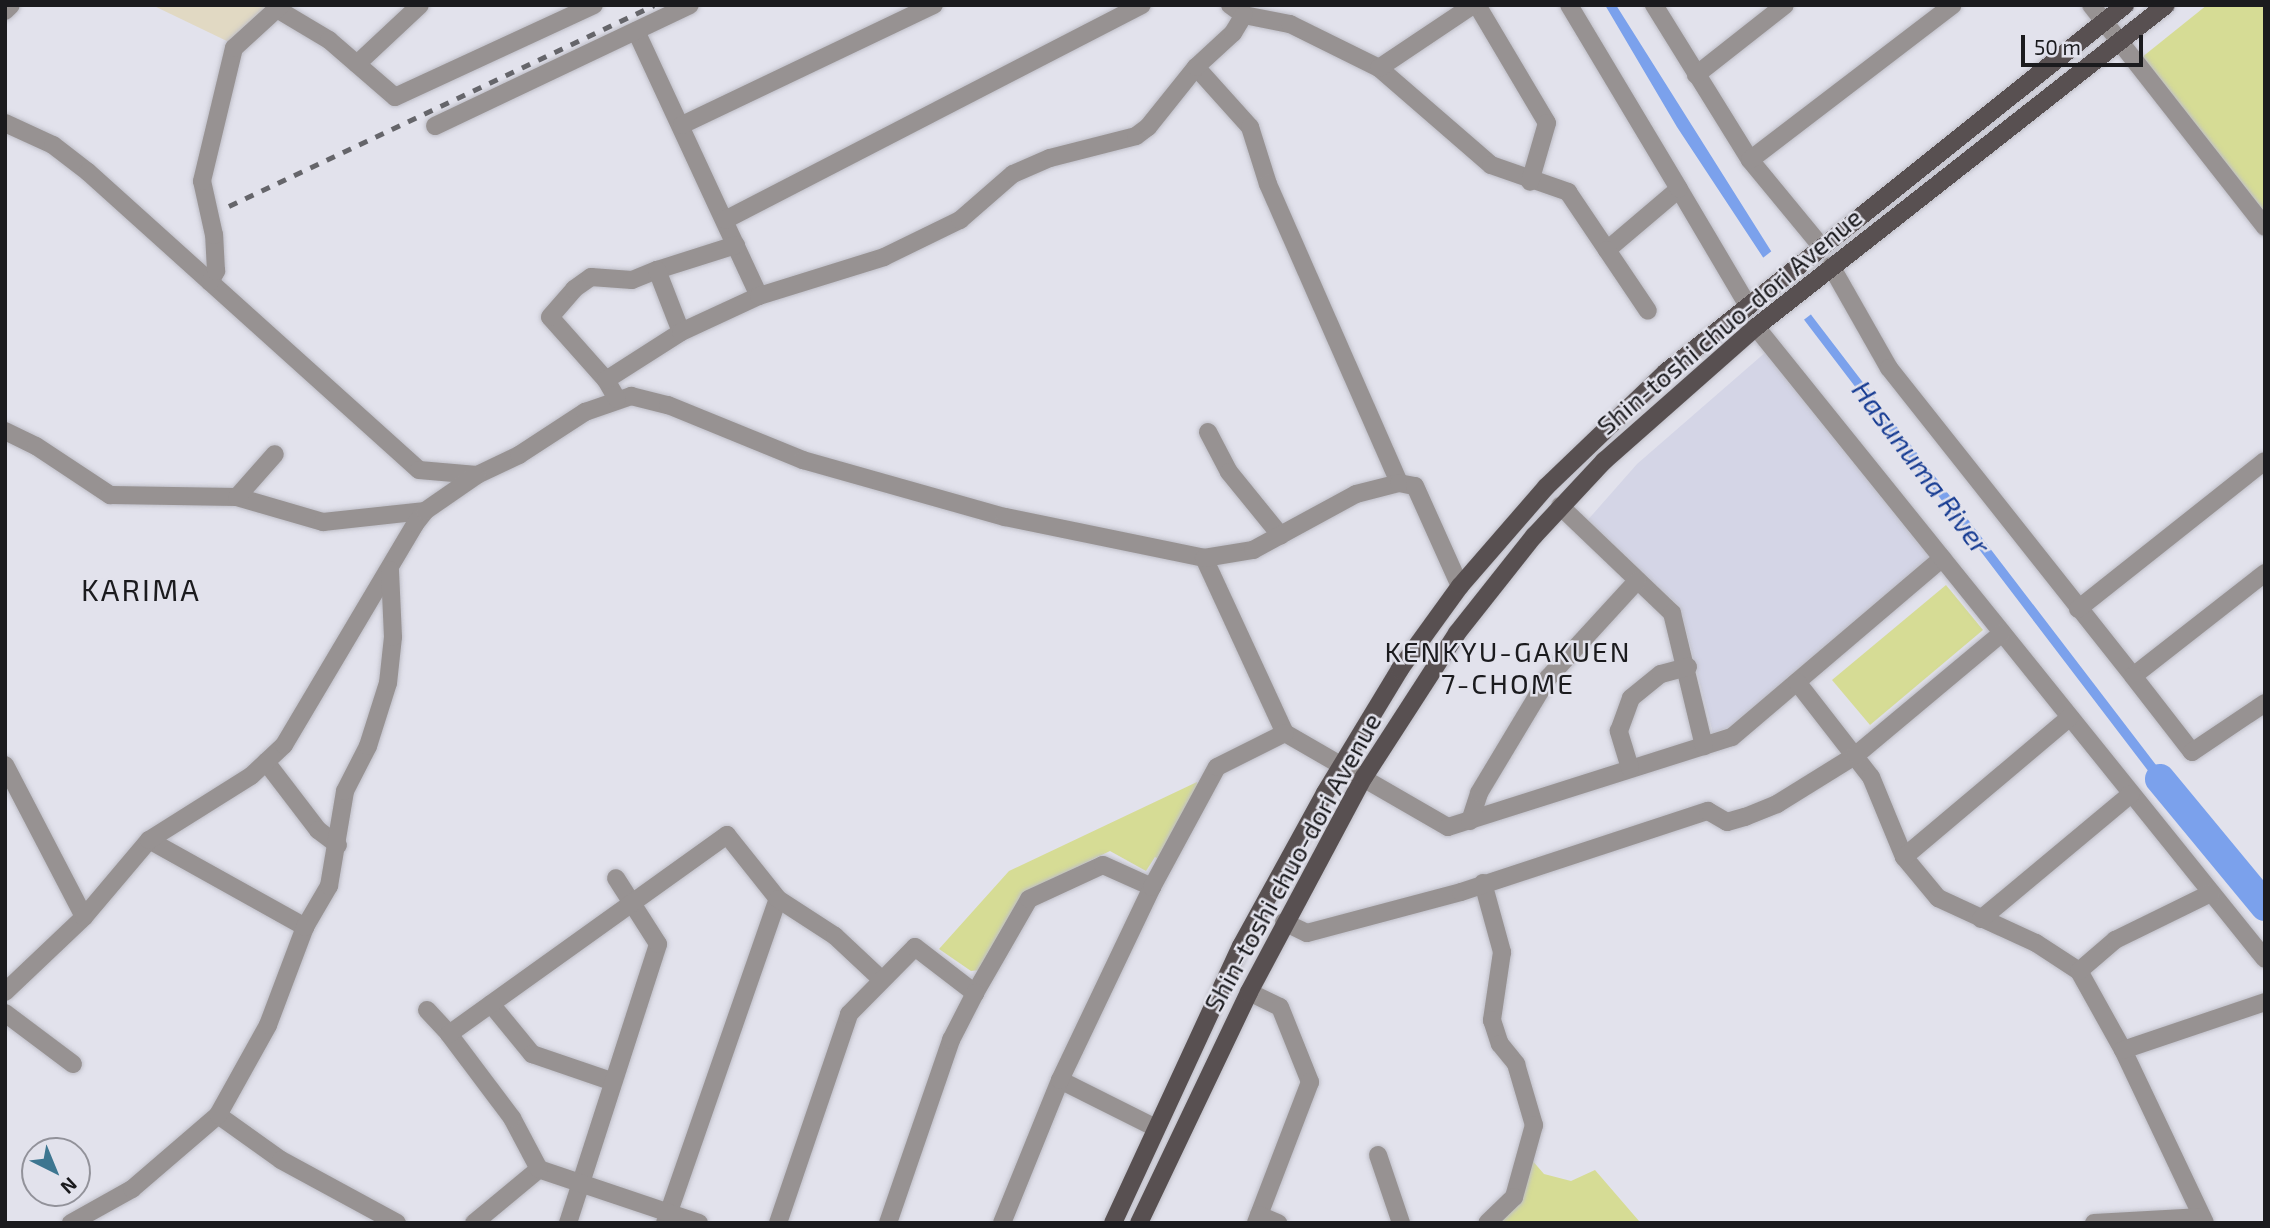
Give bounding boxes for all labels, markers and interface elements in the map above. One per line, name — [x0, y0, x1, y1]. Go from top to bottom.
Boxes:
scale bar — [2025, 21, 2148, 65]
text: 50 m — [2034, 34, 2081, 59]
street label: Shin-toshi chuo-dori Avenue — [1590, 201, 1868, 441]
water label: Hasunuma River — [1846, 374, 1998, 560]
district label: KARIMA — [82, 571, 200, 607]
district label: KENKYU-GAKUEN 7-CHOME — [1386, 634, 1630, 700]
street label: Shin-toshi chuo-dori Avenue — [1197, 707, 1387, 1017]
north arrow — [21, 1137, 91, 1207]
text: N — [56, 1173, 82, 1199]

